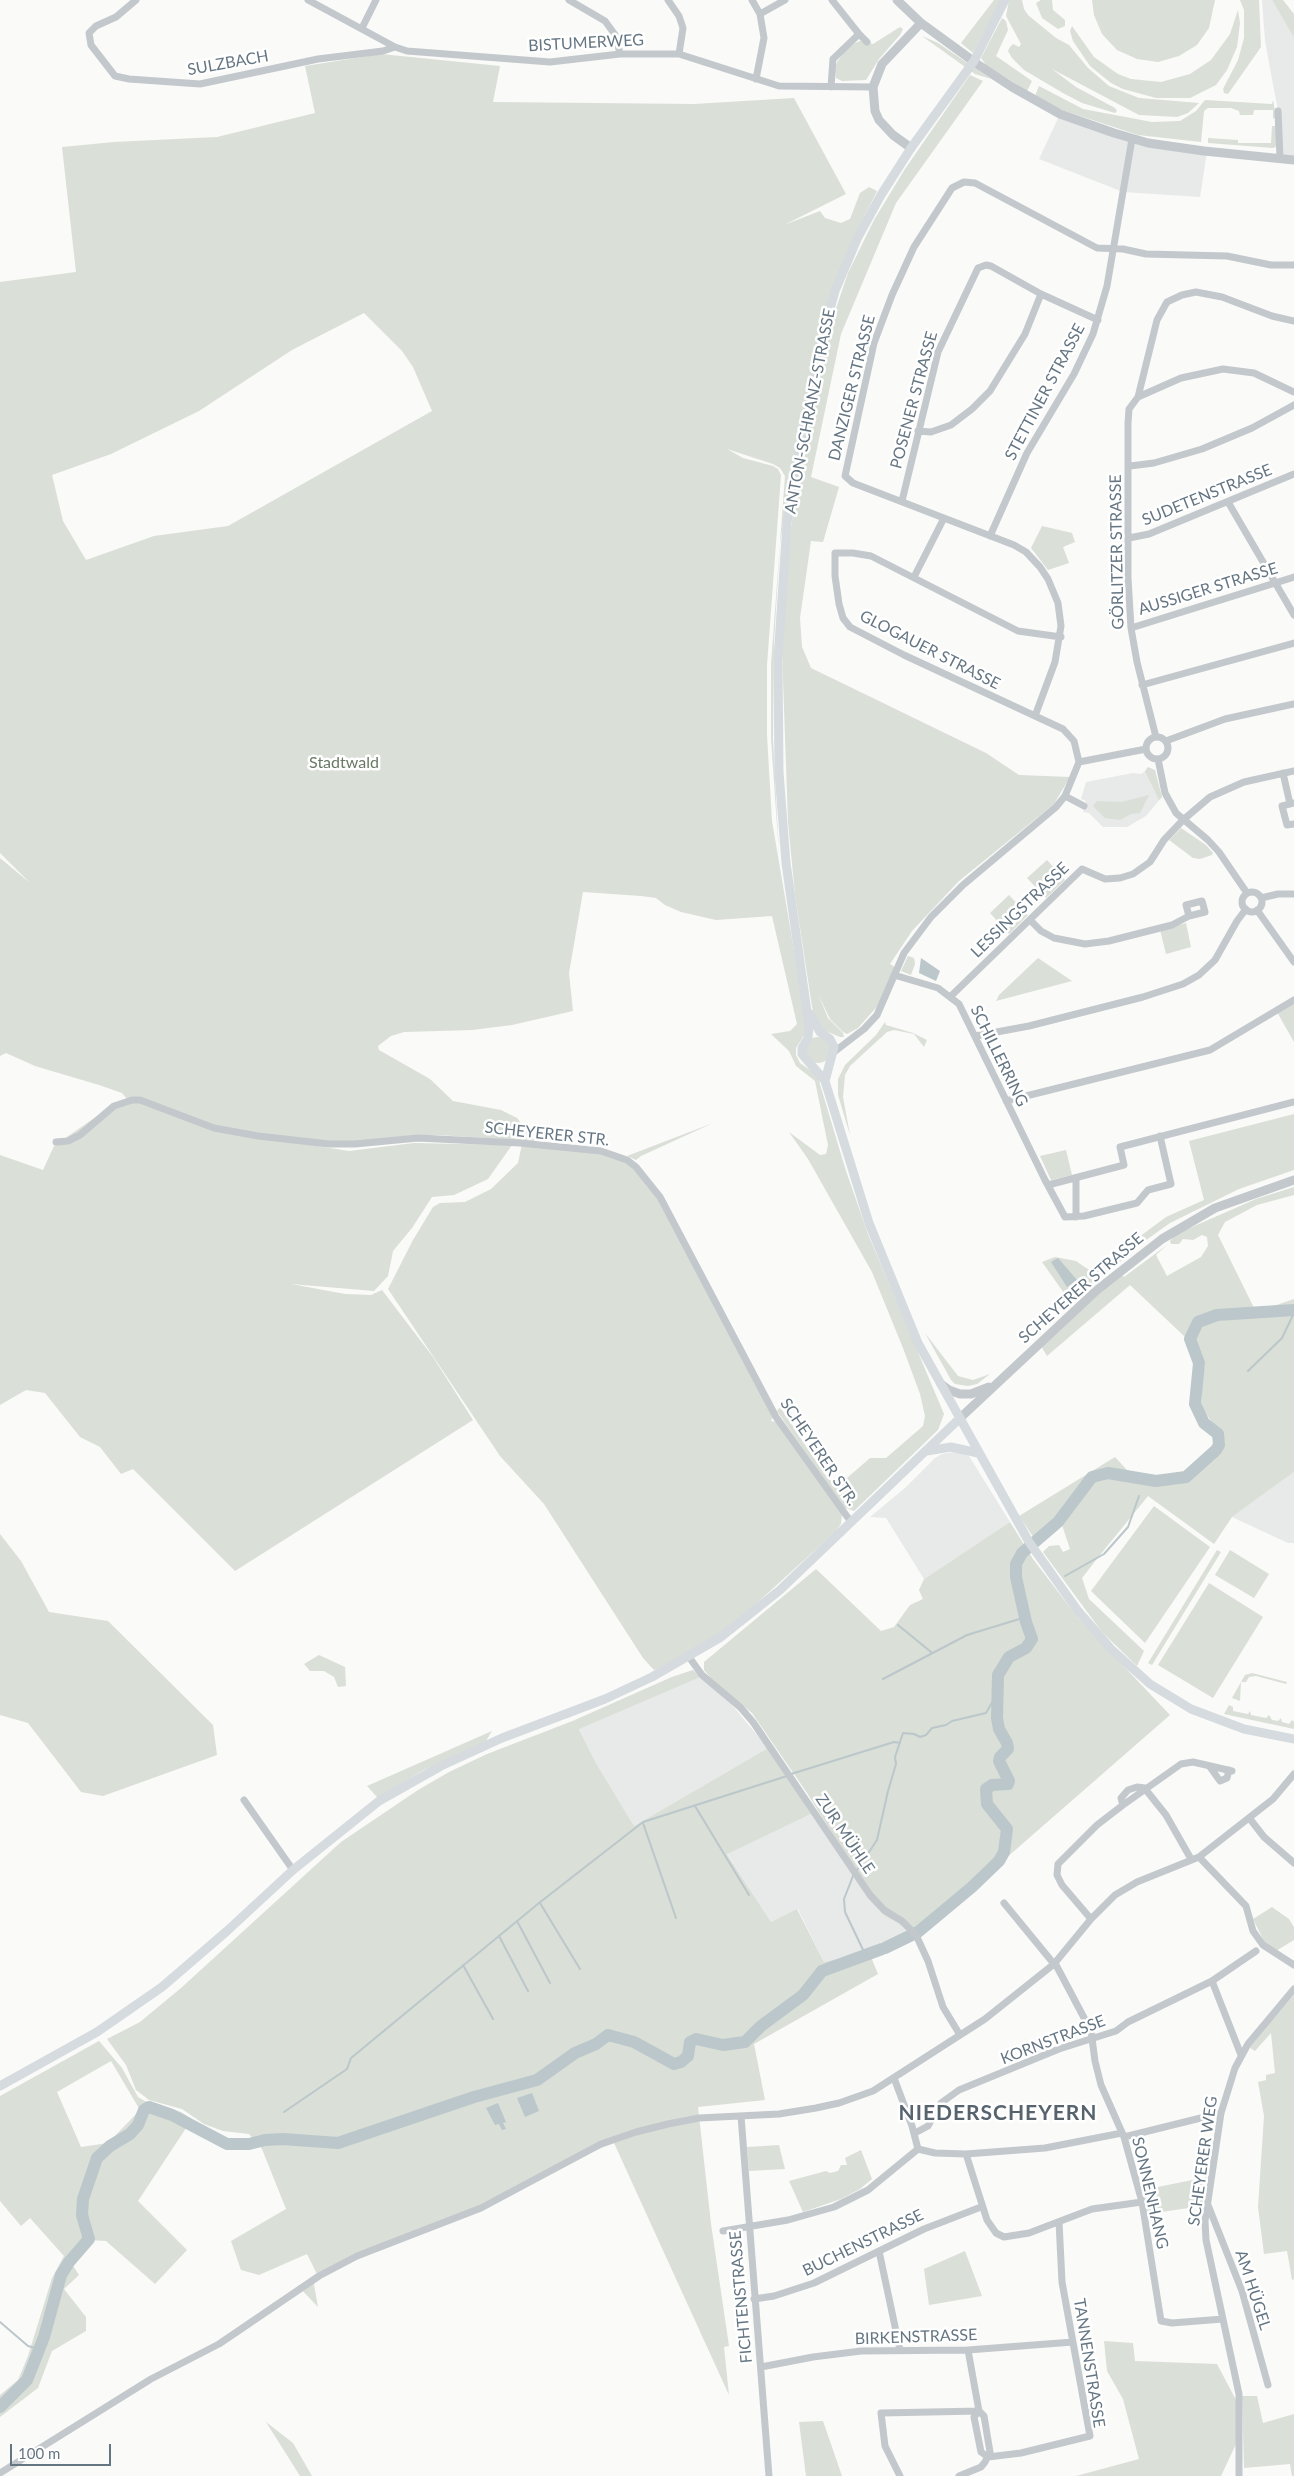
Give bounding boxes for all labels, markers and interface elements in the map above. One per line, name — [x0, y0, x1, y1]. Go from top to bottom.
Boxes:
street label: BISTUMERWEG — [528, 30, 644, 56]
street label: SULZBACH — [186, 46, 270, 80]
street label: ANTON-SCHRANZ-STRASSE — [781, 307, 839, 515]
street label: DANZIGER STRASSE — [825, 313, 879, 463]
street label: STETTINER STRASSE — [1001, 320, 1089, 464]
street label: POSENER STRASSE — [886, 329, 942, 471]
street label: SUDETENSTRASSE — [1139, 460, 1275, 530]
street label: GÖRLITZER STRASSE — [1106, 474, 1128, 630]
street label: AUSSIGER STRASSE — [1136, 559, 1280, 619]
street label: GLOGAUER STRASSE — [857, 606, 1003, 694]
park label: Stadtwald — [309, 753, 379, 773]
street label: LESSINGSTRASSE — [967, 858, 1073, 962]
street label: SCHILLERRING — [966, 1002, 1032, 1110]
street label: SCHEYERER STR. — [484, 1118, 610, 1150]
street label: SCHEYERER STRASSE — [1015, 1229, 1147, 1347]
street label: SCHEYERER STR. — [776, 1395, 862, 1509]
street label: ZUR MÜHLE — [811, 1791, 879, 1877]
street label: KORNSTRASSE — [998, 2011, 1108, 2069]
street label: SCHEYERER WEG — [1184, 2095, 1222, 2227]
district label: NIEDERSCHEYERN — [897, 2100, 1099, 2126]
street label: SONNENHANG — [1128, 2135, 1172, 2251]
street label: BUCHENSTRASSE — [799, 2205, 927, 2281]
street label: FICHTENSTRASSE — [726, 2230, 756, 2364]
street label: AM HÜGEL — [1231, 2248, 1275, 2332]
street label: TANNENSTRASSE — [1069, 2297, 1109, 2429]
street label: BIRKENSTRASSE — [854, 2325, 978, 2349]
scale bar — [12, 2434, 114, 2466]
text: 100 m — [18, 2444, 60, 2462]

